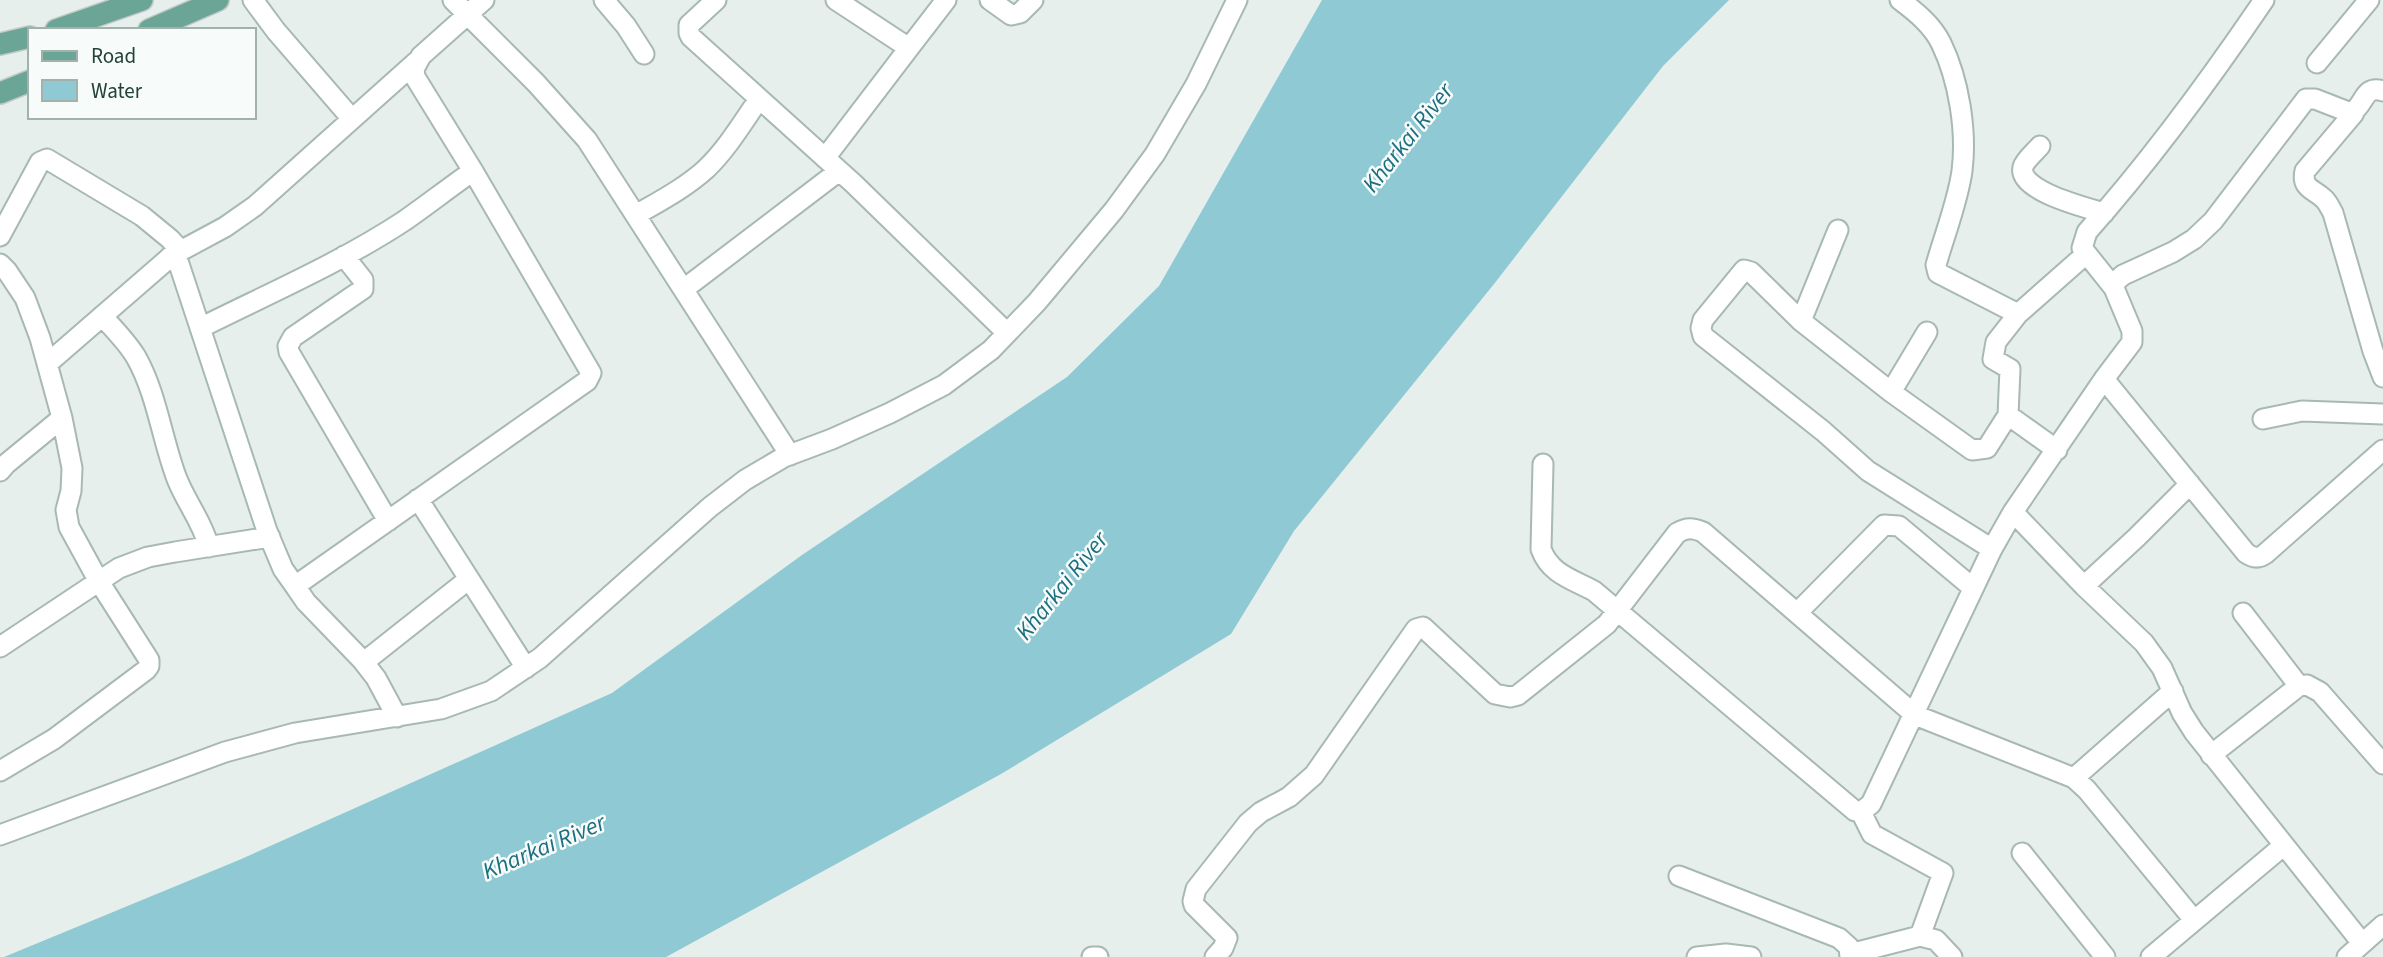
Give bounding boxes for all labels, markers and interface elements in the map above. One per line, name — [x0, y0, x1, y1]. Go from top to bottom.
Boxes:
legend — [28, 28, 256, 119]
text: Road — [91, 41, 136, 71]
water label: Kharkai River — [1354, 74, 1463, 200]
text: Water — [91, 76, 143, 106]
water label: Kharkai River — [1007, 523, 1118, 648]
water label: Kharkai River — [477, 805, 613, 889]

